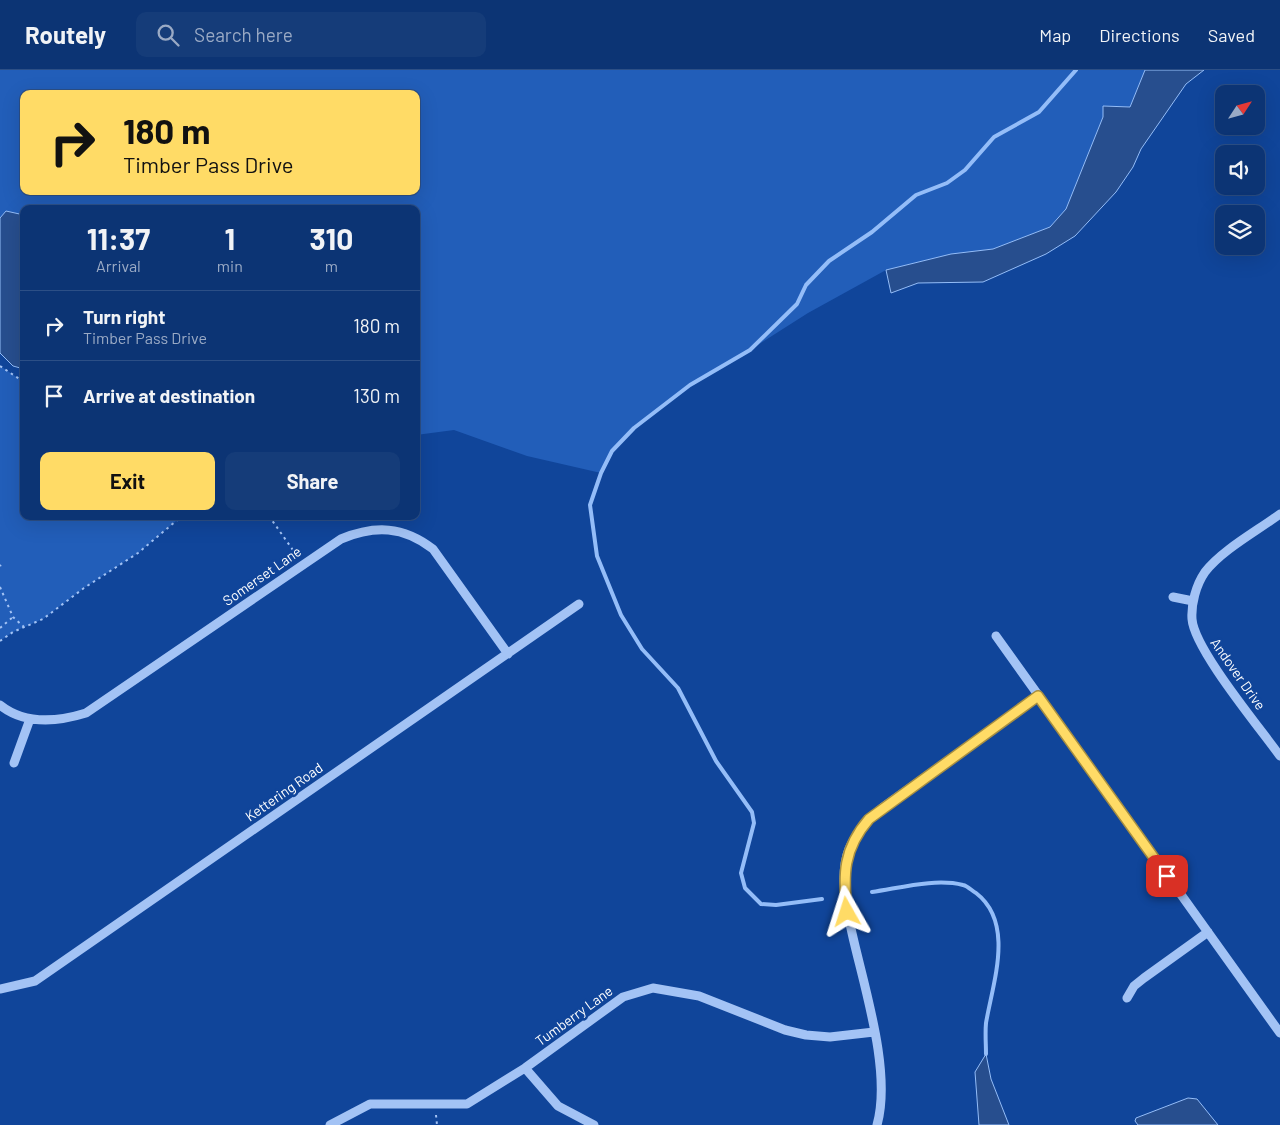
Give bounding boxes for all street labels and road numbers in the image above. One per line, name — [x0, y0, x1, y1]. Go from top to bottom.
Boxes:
street label: Somerset Lane — [219, 542, 304, 609]
street label: Andover Drive — [1207, 634, 1269, 713]
street label: Kettering Road — [242, 759, 326, 825]
street label: Tumberry Lane — [532, 982, 616, 1049]

